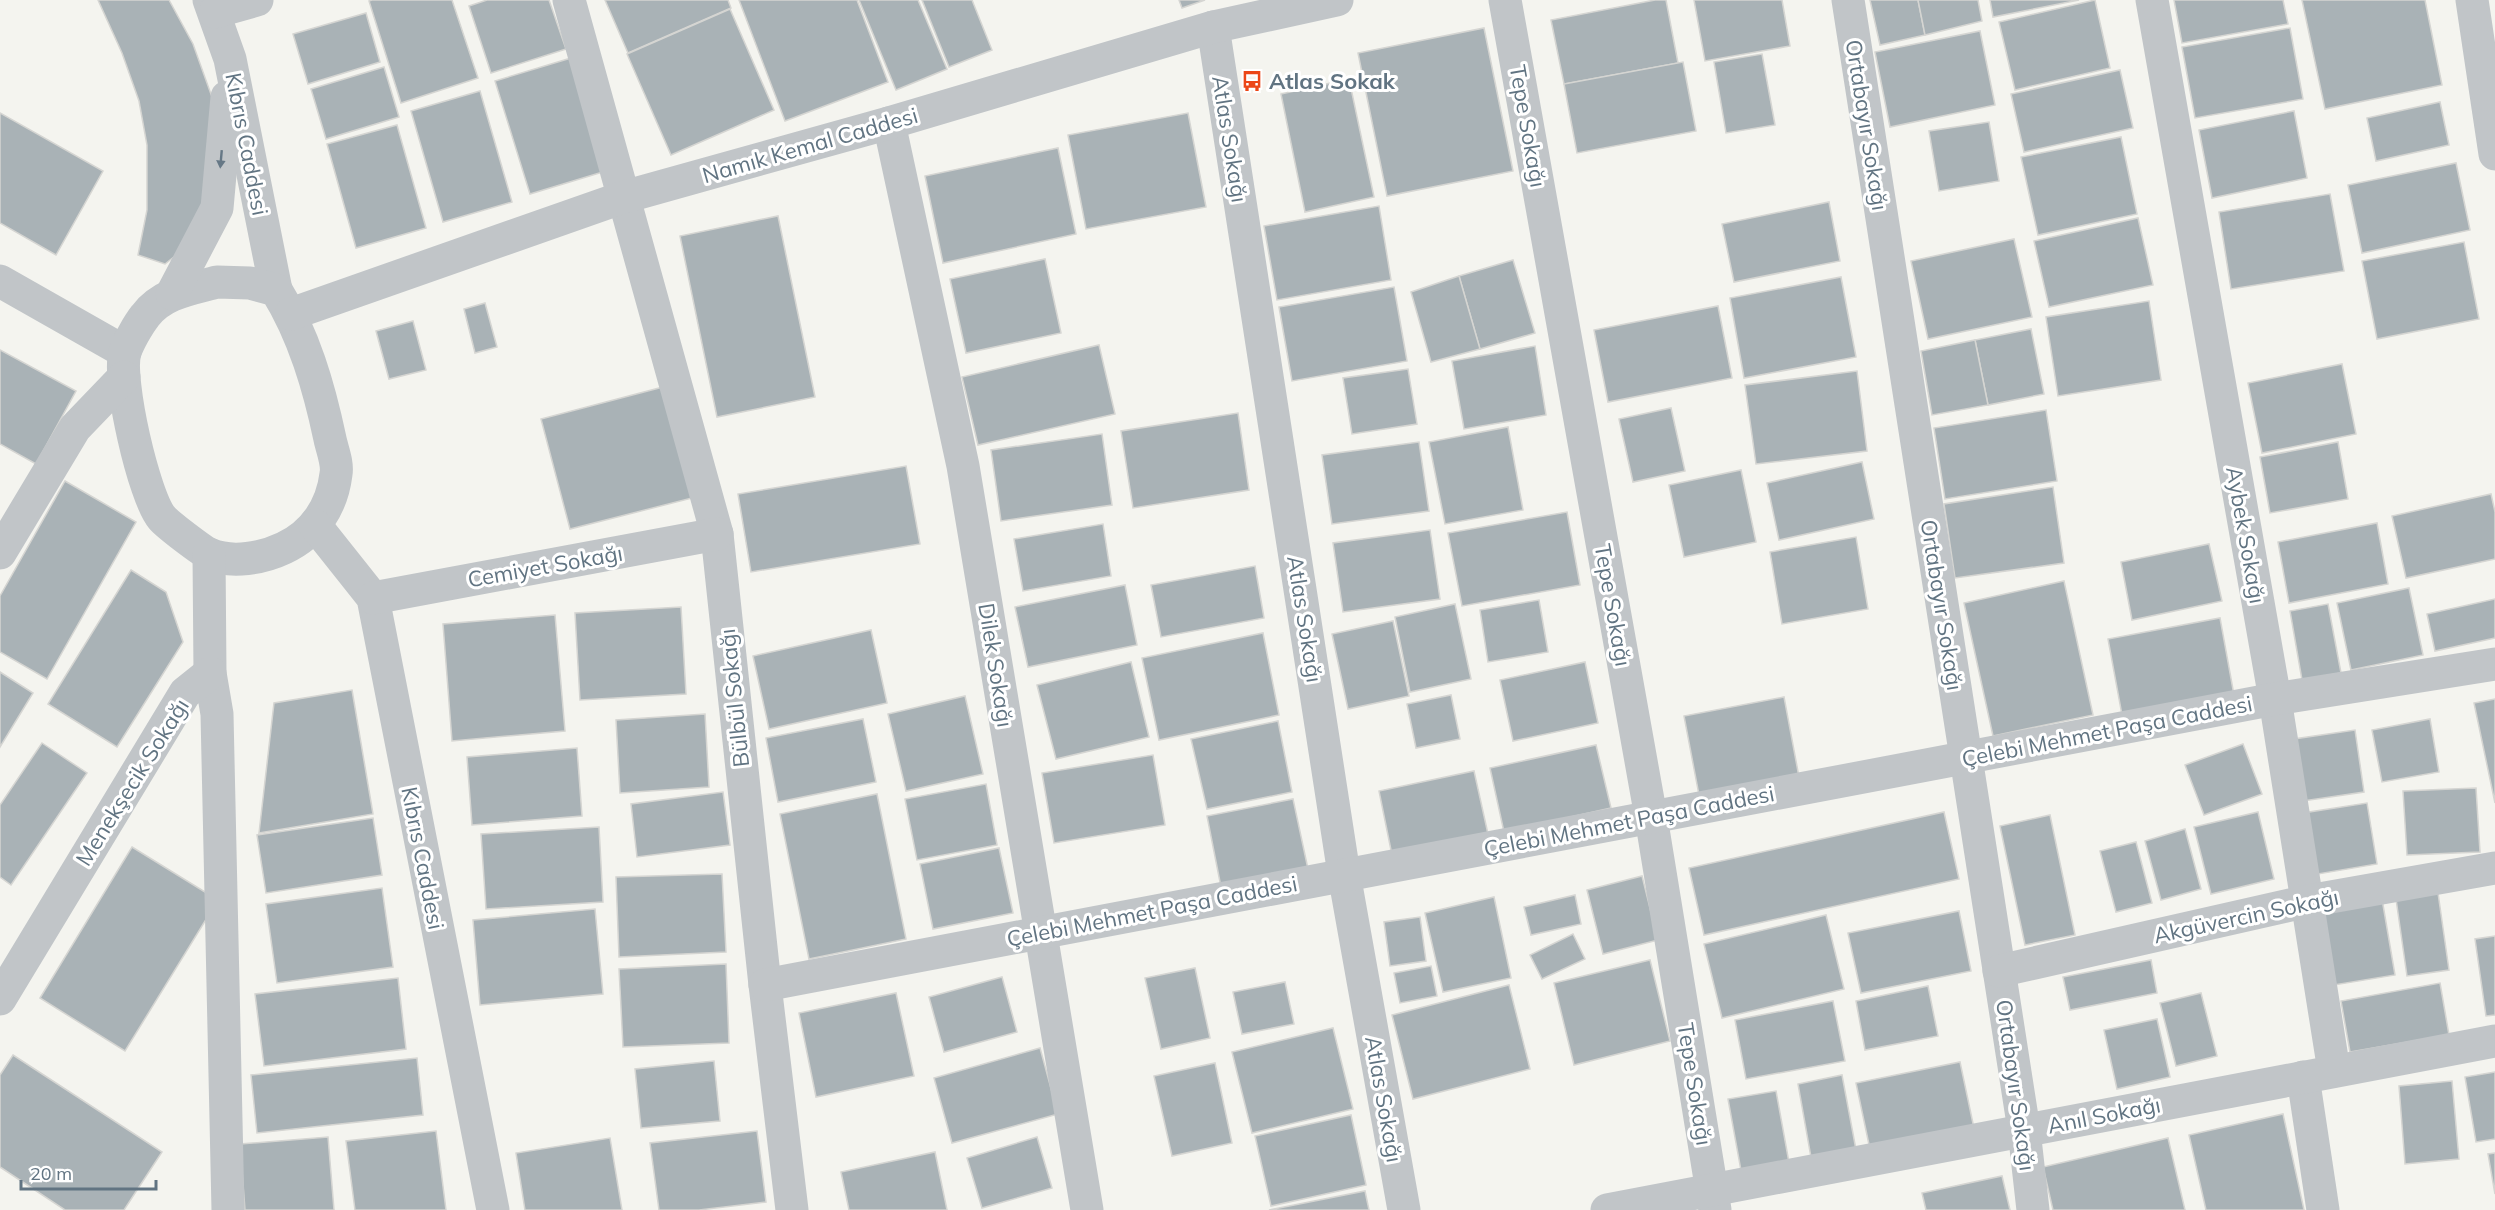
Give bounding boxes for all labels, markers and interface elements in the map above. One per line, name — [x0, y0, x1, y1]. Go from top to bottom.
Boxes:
street label: Ortabayır Sokağı — [1840, 38, 1894, 212]
street label: Tepe Sokağı — [1503, 63, 1553, 189]
place label: Atlas Sokak — [1269, 67, 1396, 95]
bus stop icon: Atlas Sokak — [1240, 69, 1264, 93]
street label: Kıbrıs Caddesi — [219, 70, 275, 218]
street label: Atlas Sokağı — [1206, 74, 1254, 204]
street label: Namık Kemal Caddesi — [699, 101, 921, 189]
one-way arrow — [216, 150, 226, 169]
street label: Aybek Sokağı — [2220, 464, 2272, 606]
street label: Ortabayır Sokağı — [1915, 518, 1969, 692]
street label: Cemiyet Sokağı — [465, 539, 625, 593]
street label: Tepe Sokağı — [1588, 542, 1638, 668]
street label: Atlas Sokağı — [1281, 554, 1329, 684]
street label: Dilek Sokağı — [972, 601, 1020, 729]
street label: Bülbül Sokağı — [713, 627, 755, 769]
street label: Çelebi Mehmet Paşa Caddesi — [1959, 689, 2255, 773]
street label: Menekşecik Sokağı — [69, 693, 195, 871]
street label: Çelebi Mehmet Paşa Caddesi — [1481, 779, 1777, 863]
street label: Kıbrıs Caddesi — [395, 784, 451, 932]
street label: Çelebi Mehmet Paşa Caddesi — [1004, 869, 1300, 953]
street label: Akgüvercin Sokağı — [2151, 883, 2341, 949]
street label: Ortabayır Sokağı — [1990, 998, 2042, 1172]
street label: Tepe Sokağı — [1671, 1021, 1719, 1147]
street label: Atlas Sokağı — [1359, 1034, 1409, 1164]
street label: Anıl Sokağı — [2045, 1090, 2163, 1140]
scale bar — [21, 1153, 156, 1191]
text: 20 m — [30, 1162, 72, 1185]

